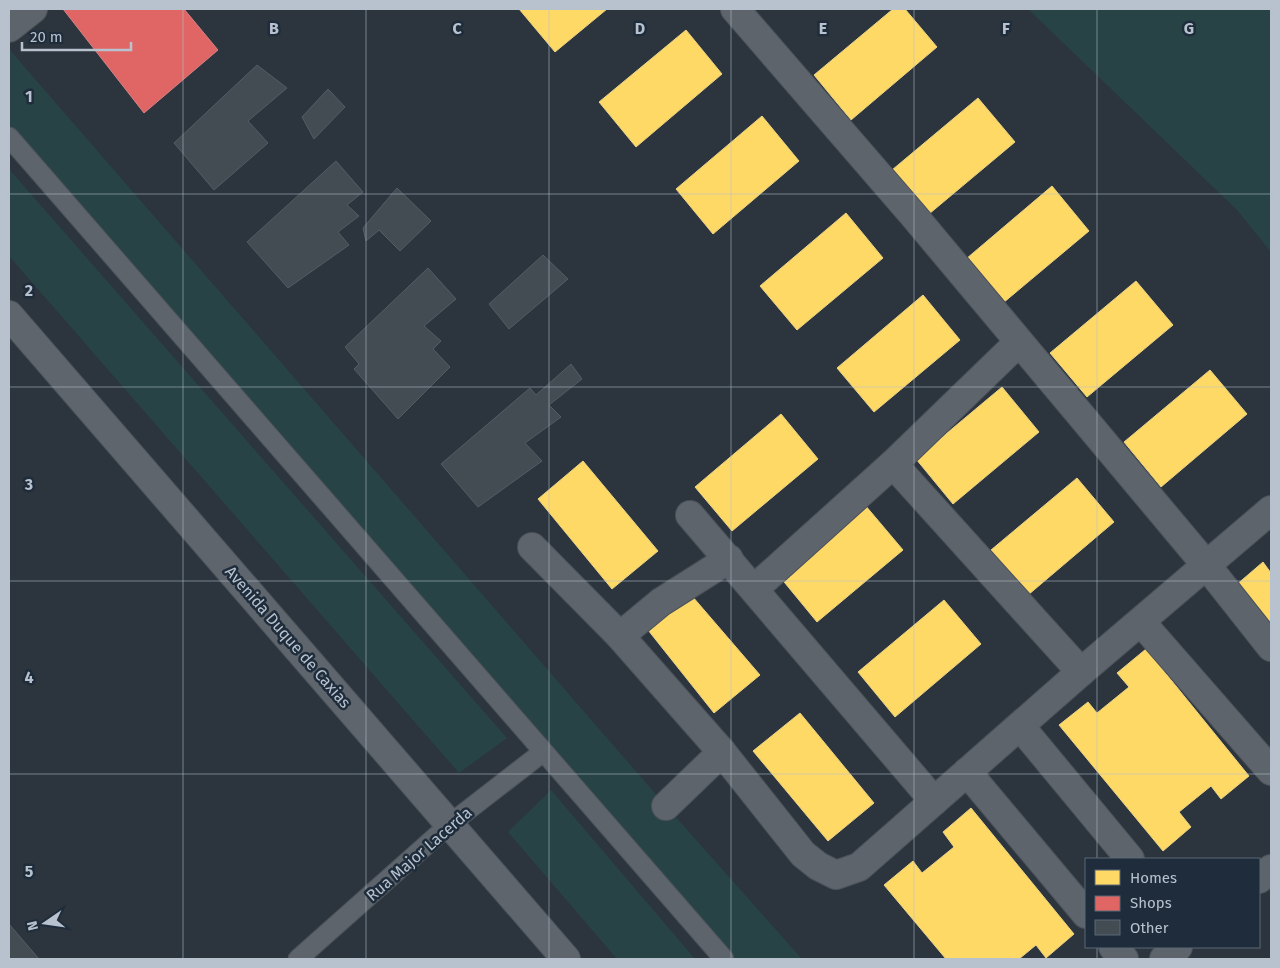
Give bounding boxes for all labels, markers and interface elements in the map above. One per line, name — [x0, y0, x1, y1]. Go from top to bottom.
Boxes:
text: B — [269, 19, 279, 38]
text: C — [452, 19, 462, 38]
text: D — [635, 19, 645, 38]
text: E — [819, 19, 827, 38]
text: F — [1002, 19, 1010, 38]
text: G — [1184, 19, 1194, 38]
scale bar — [22, 20, 131, 52]
text: 20 m — [30, 28, 63, 46]
text: 1 — [25, 87, 33, 106]
text: 2 — [25, 281, 33, 300]
text: 3 — [24, 475, 33, 494]
street label: Avenida Duque de Caxias — [221, 562, 355, 712]
text: 4 — [24, 668, 34, 687]
street label: Rua Major Lacerda — [362, 803, 476, 905]
legend — [1085, 858, 1260, 948]
text: 5 — [25, 862, 34, 881]
text: Homes — [1130, 869, 1177, 887]
text: Shops — [1130, 894, 1172, 912]
north arrow — [20, 898, 70, 948]
text: N — [23, 919, 42, 932]
text: Other — [1130, 919, 1169, 937]

